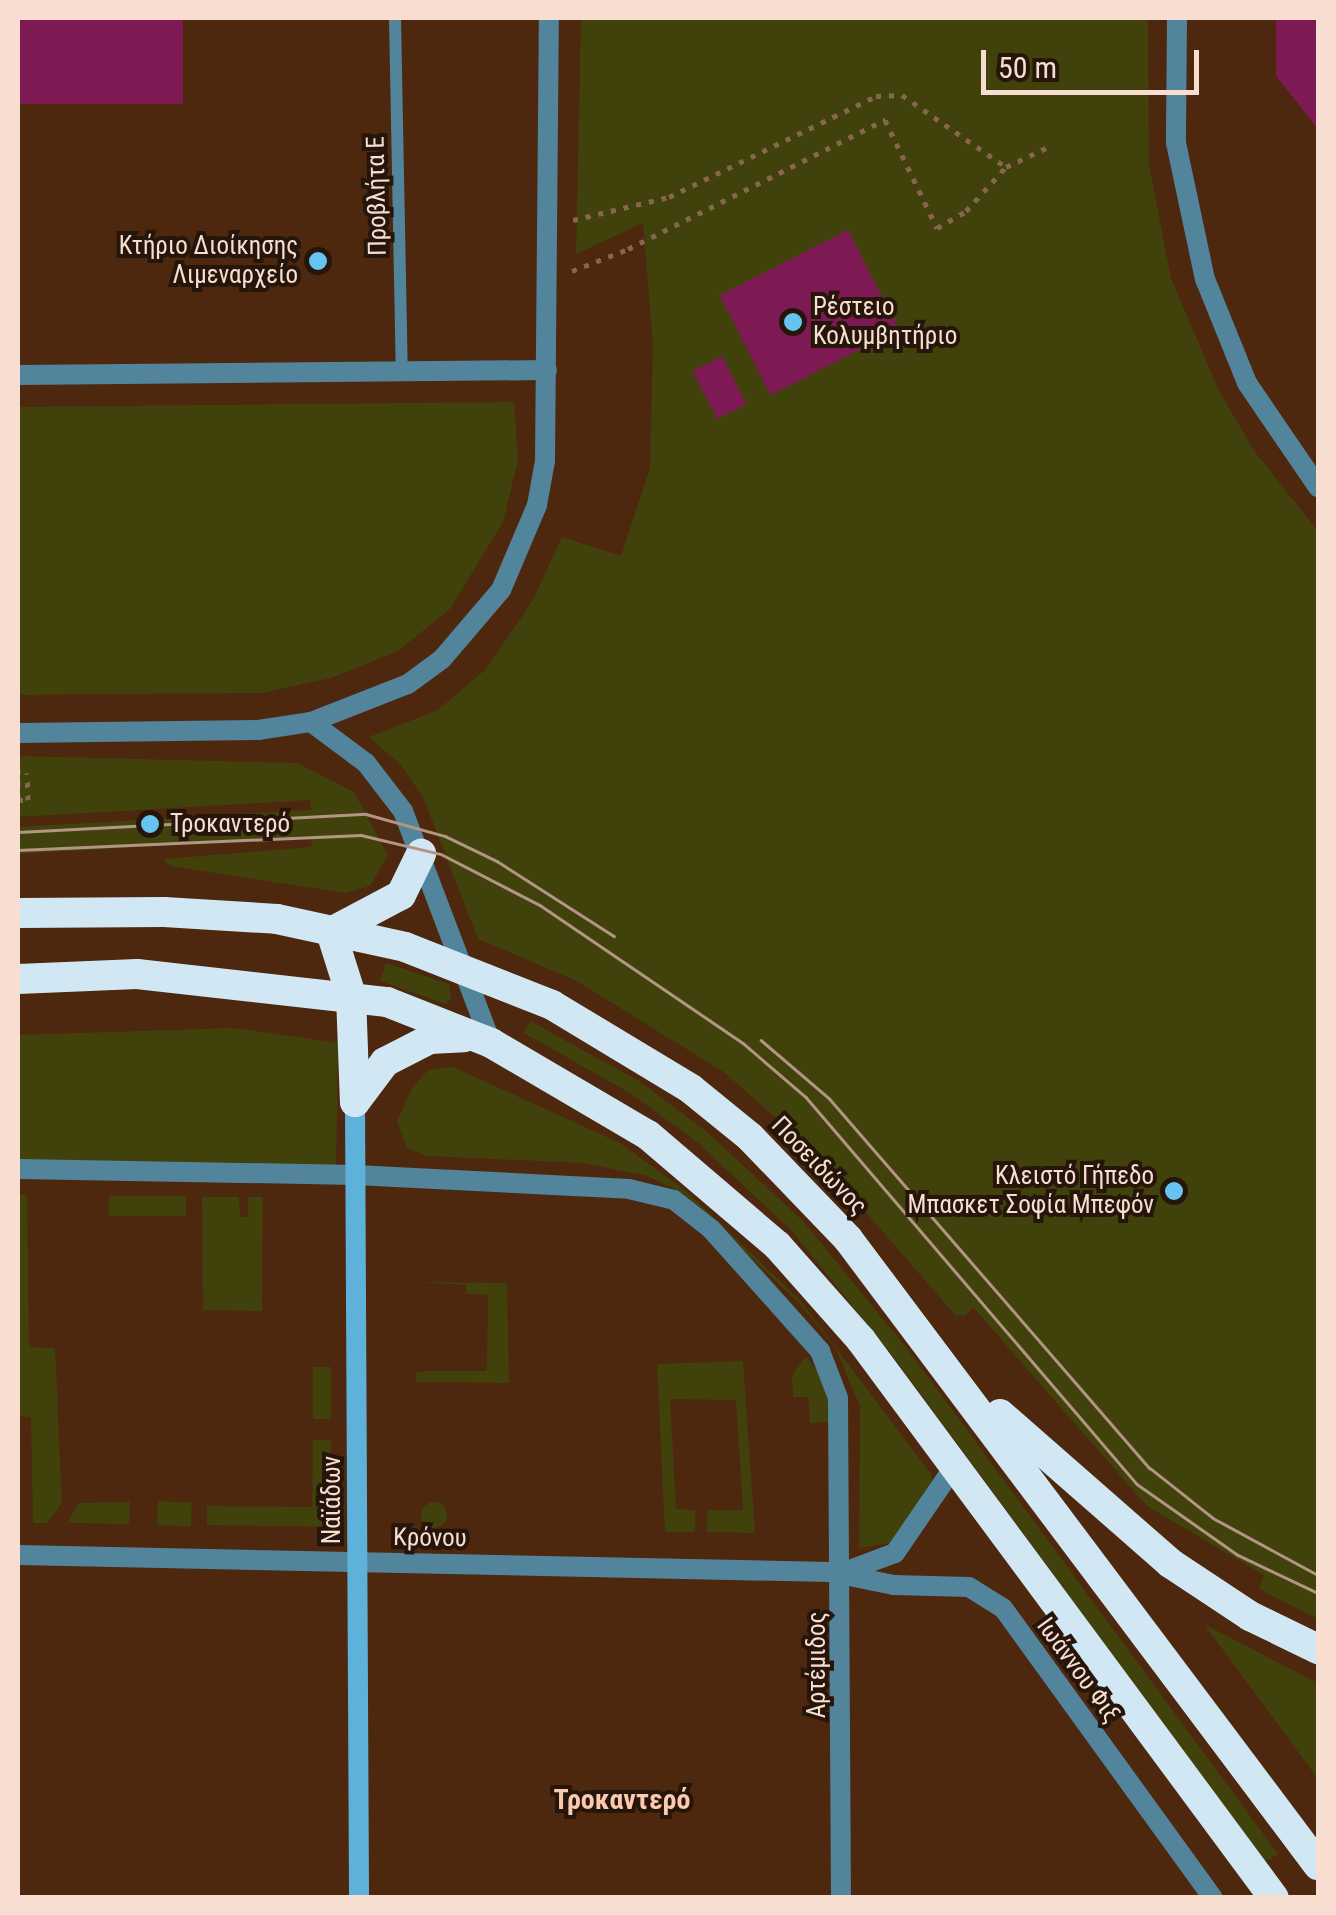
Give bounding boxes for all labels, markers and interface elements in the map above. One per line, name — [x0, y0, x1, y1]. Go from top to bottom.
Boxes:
scale bar — [986, 30, 1204, 92]
text: 50 m — [998, 50, 1057, 85]
street label: Προβλήτα E — [361, 136, 393, 256]
place label: Κτήριο Διοίκησης Λιμεναρχείο — [119, 232, 298, 291]
marker: Κτήριο Διοίκησης Λιμεναρχείο — [307, 250, 329, 272]
place label: Ρέστειο Κολυμβητήριο — [813, 293, 957, 352]
marker: Ρέστειο Κολυμβητήριο — [782, 311, 804, 333]
place label: Τροκαντερό — [170, 809, 290, 839]
marker: Τροκαντερό — [139, 813, 161, 835]
street label: Ποσειδώνος — [765, 1111, 873, 1221]
place label: Κλειστό Γήπεδο Μπασκετ Σοφία Μπεφόν — [908, 1162, 1154, 1221]
marker: Κλειστό Γήπεδο Μπασκετ Σοφία Μπεφόν — [1163, 1180, 1185, 1202]
street label: Ναϊάδων — [317, 1456, 347, 1544]
street label: Κρόνου — [393, 1522, 467, 1554]
street label: Αρτέμιδος — [802, 1612, 832, 1718]
street label: Ιωάννου Φιξ — [1030, 1612, 1126, 1728]
district label: Τροκαντερό — [554, 1783, 690, 1817]

